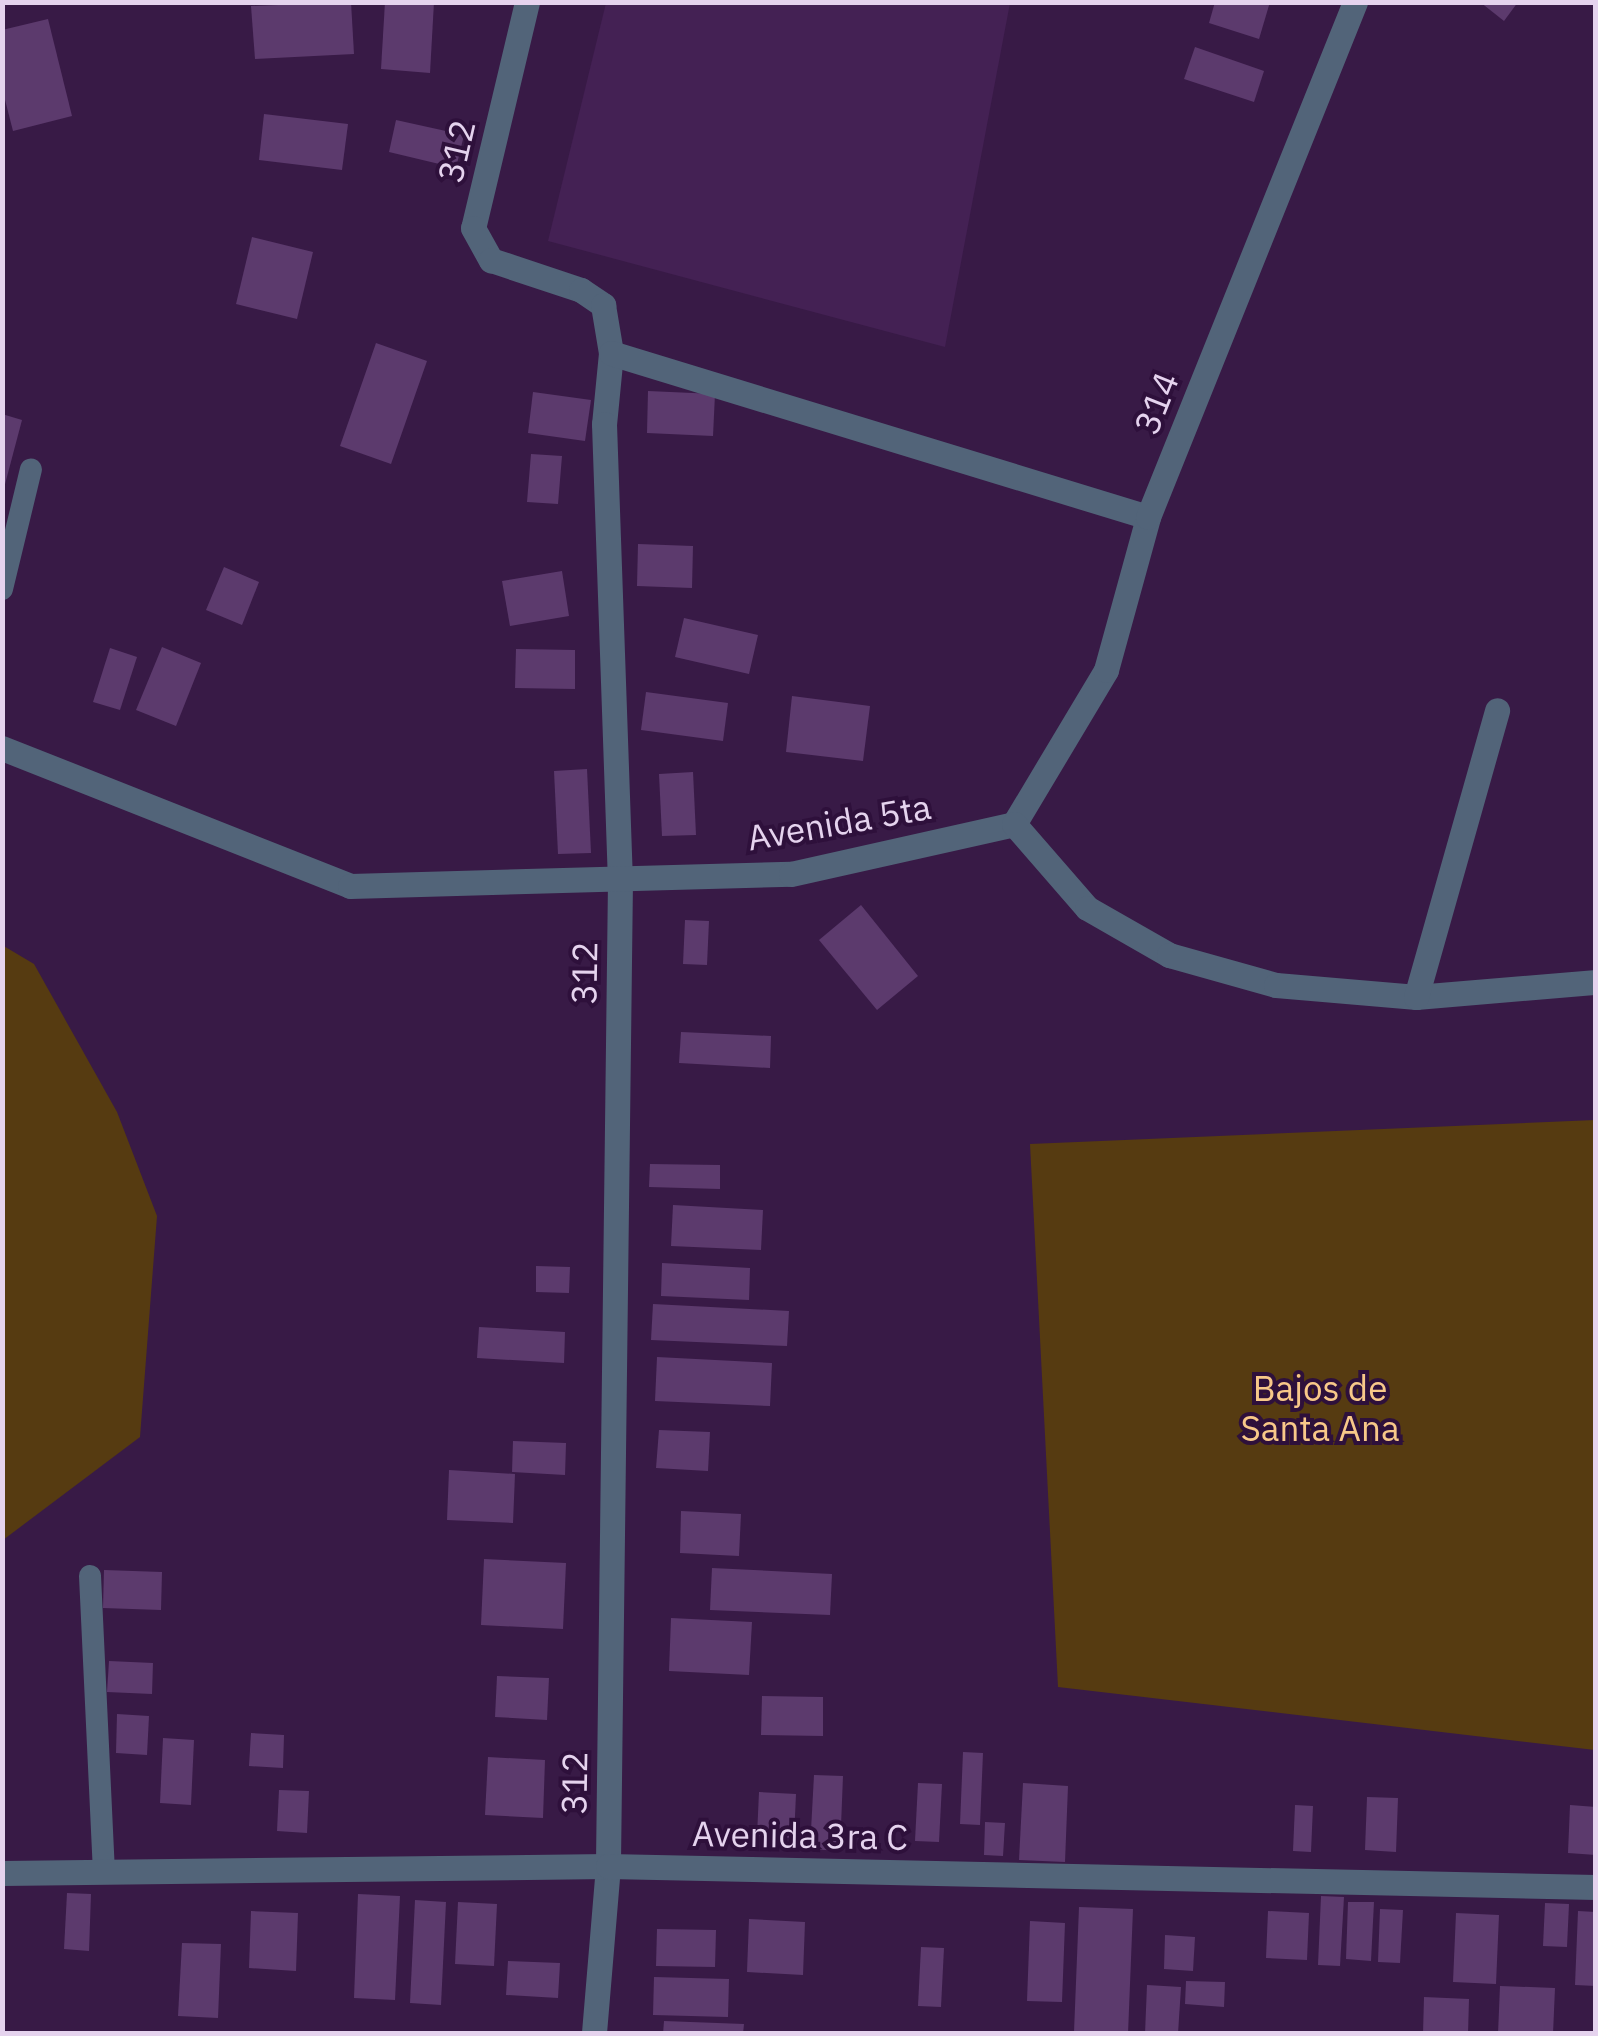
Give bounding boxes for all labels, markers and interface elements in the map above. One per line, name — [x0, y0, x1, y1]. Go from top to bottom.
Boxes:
street label: 312 — [428, 116, 484, 186]
street label: 314 — [1125, 366, 1187, 440]
street label: Avenida 5ta — [744, 785, 934, 859]
street label: 312 — [562, 941, 606, 1005]
park label: Bajos de Santa Ana — [1240, 1367, 1400, 1449]
street label: 312 — [552, 1751, 596, 1815]
street label: Avenida 3ra C — [692, 1812, 908, 1858]

